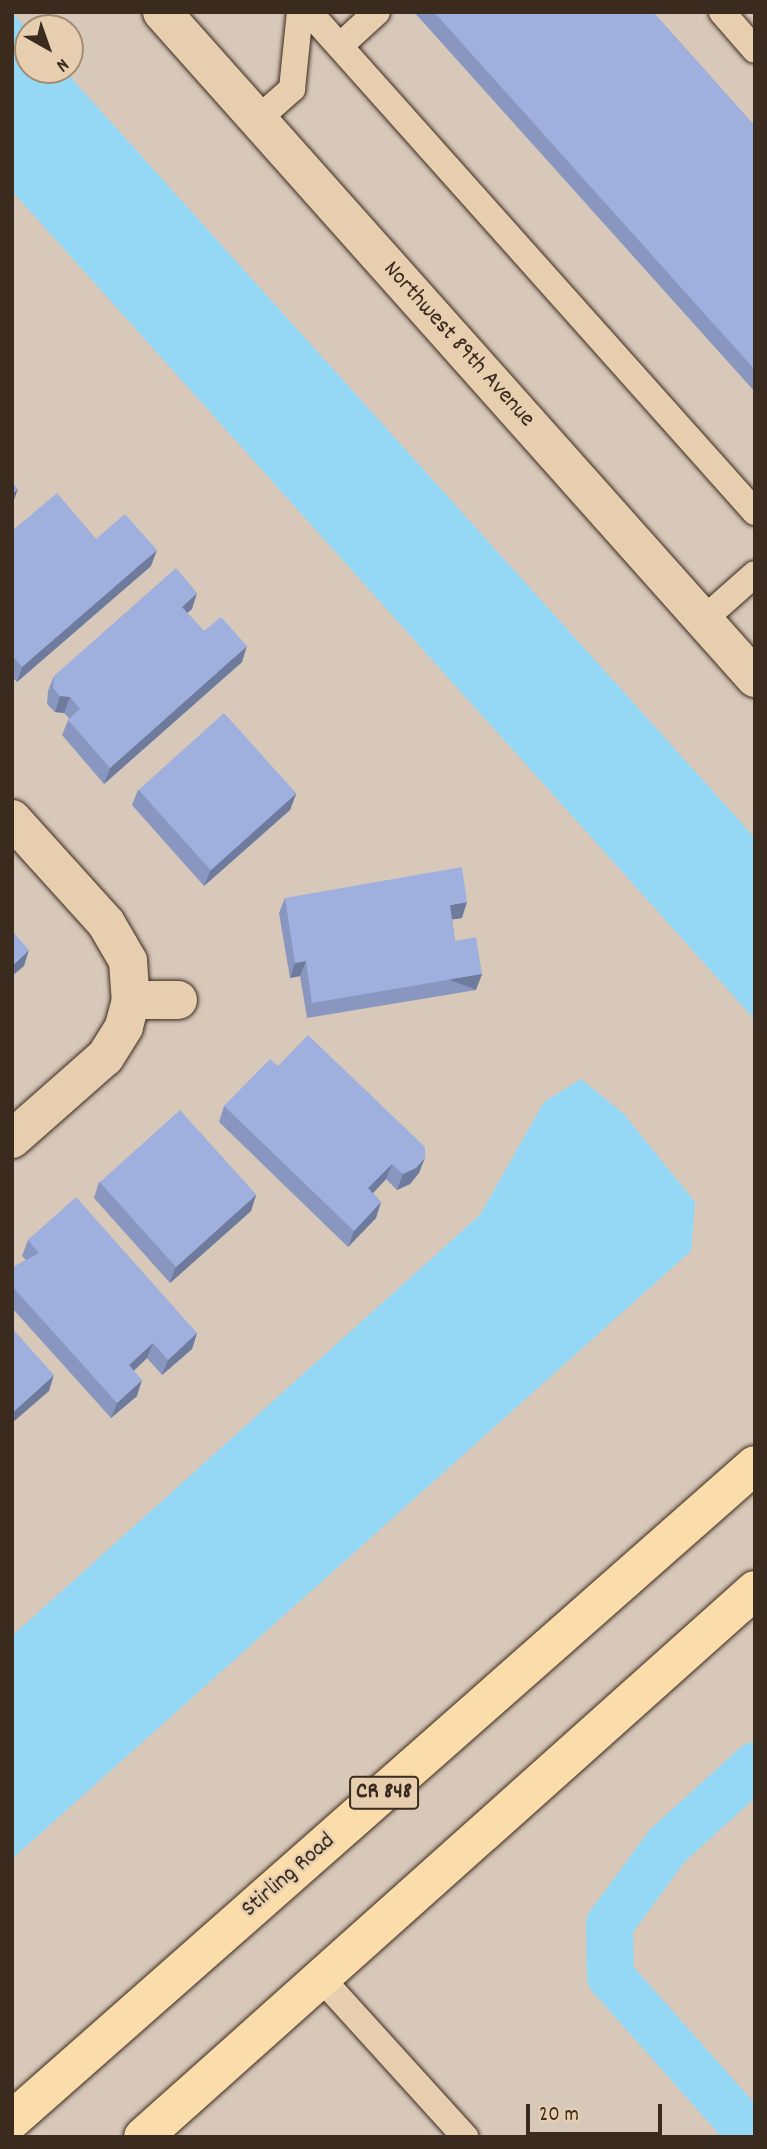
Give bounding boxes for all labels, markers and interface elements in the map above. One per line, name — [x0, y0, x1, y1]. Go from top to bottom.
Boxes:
north arrow — [14, 14, 84, 84]
text: N — [49, 51, 74, 77]
street label: Northwest 89th Avenue — [376, 256, 540, 434]
road number: CR 848 — [349, 1774, 419, 1812]
street label: Stirling Road — [236, 1827, 342, 1925]
scale bar — [529, 2090, 666, 2134]
text: 20 m — [539, 2101, 579, 2131]

